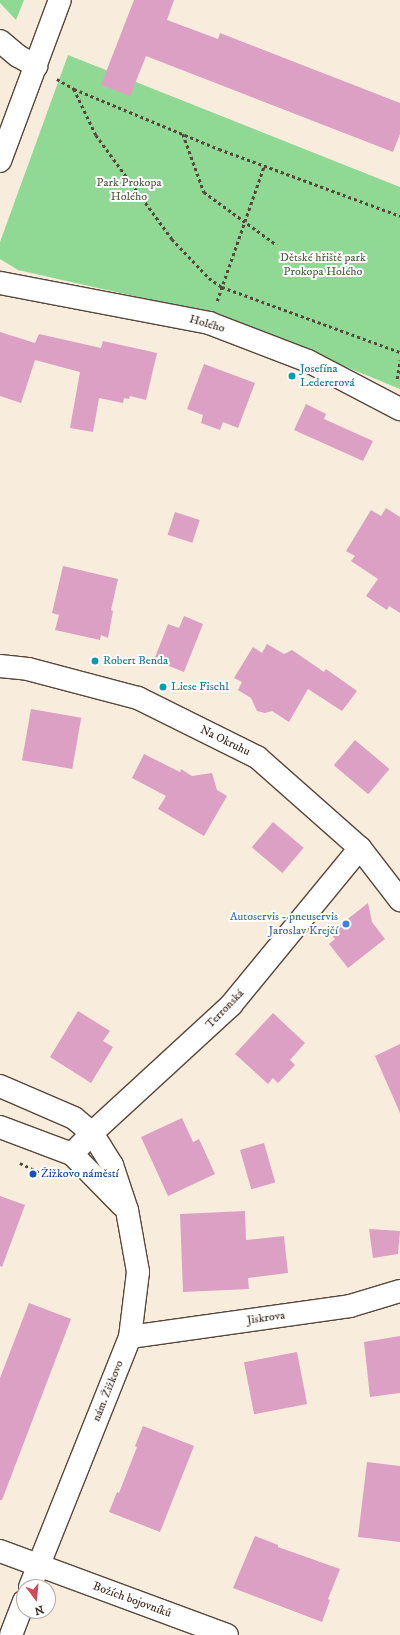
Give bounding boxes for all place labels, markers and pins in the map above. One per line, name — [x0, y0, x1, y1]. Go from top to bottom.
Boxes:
place label: Josefína Ledererová — [300, 362, 355, 390]
marker: Josefína Ledererová — [287, 371, 297, 381]
place label: Robert Benda — [103, 654, 168, 668]
marker: Robert Benda — [90, 656, 100, 666]
place label: Liese Fischl — [171, 680, 229, 694]
marker: Liese Fischl — [158, 682, 168, 692]
place label: Autoservis - pneuservis Jaroslav Krejčí — [230, 910, 338, 938]
marker: Autoservis - pneuservis Jaroslav Krejčí — [341, 919, 351, 929]
place label: Žižkovo náměstí — [41, 1167, 119, 1181]
marker: Žižkovo náměstí — [28, 1169, 38, 1179]

